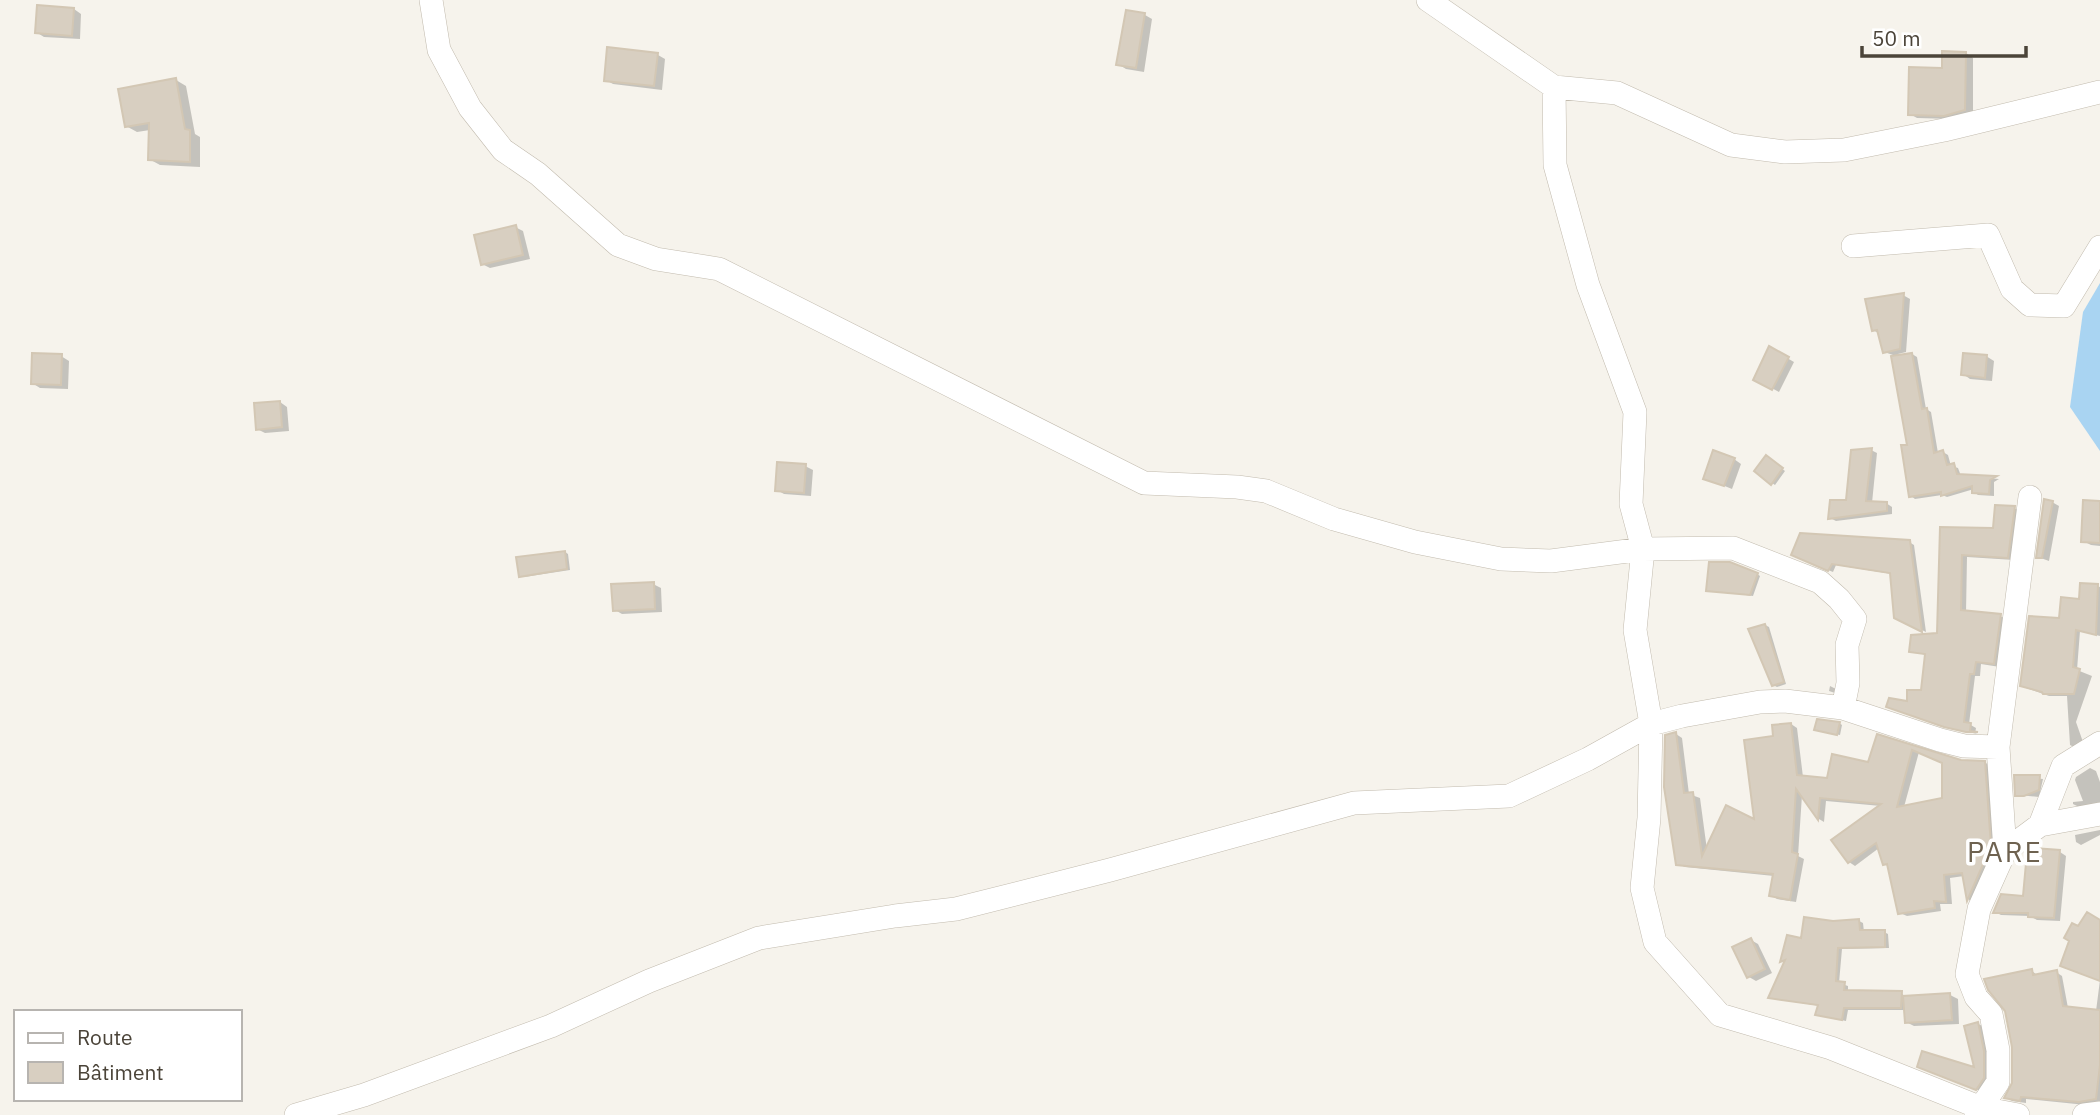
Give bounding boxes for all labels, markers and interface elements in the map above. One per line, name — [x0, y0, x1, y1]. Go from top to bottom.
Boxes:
scale bar — [1862, 14, 2026, 58]
text: 50 m — [1872, 24, 1921, 52]
district label: PARE — [1967, 833, 2043, 870]
legend — [14, 1010, 242, 1101]
text: Route — [77, 1023, 133, 1051]
text: Bâtiment — [77, 1058, 164, 1086]

